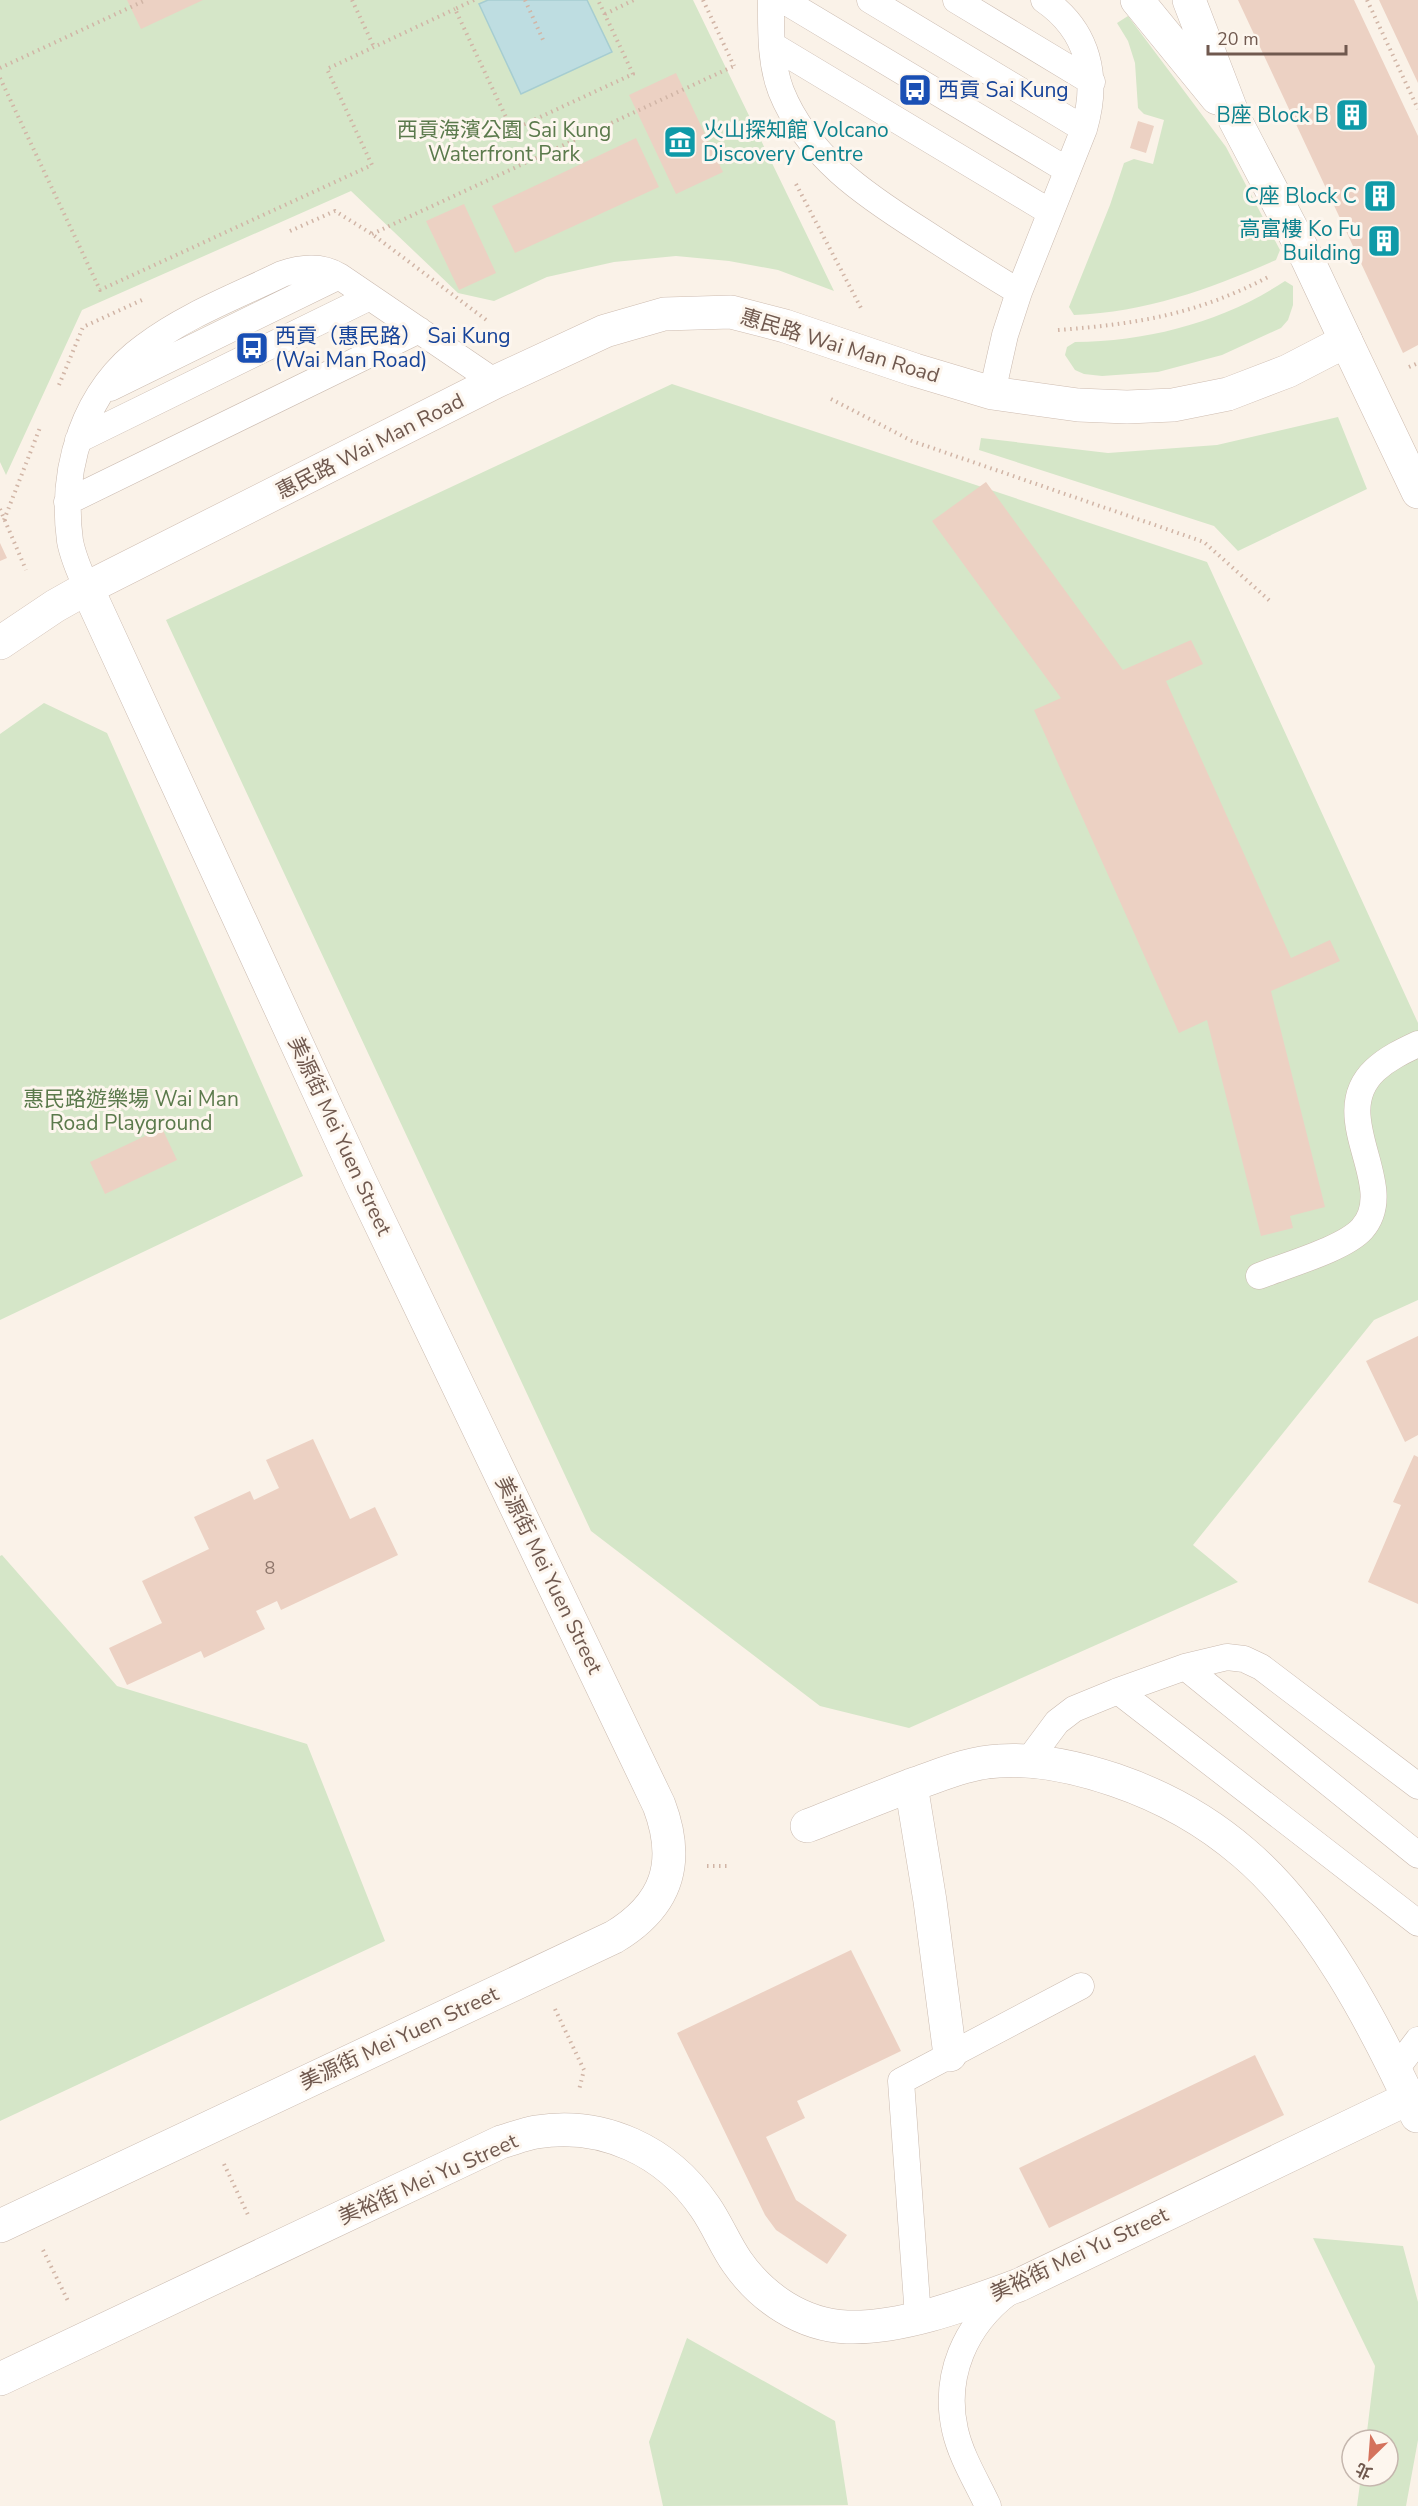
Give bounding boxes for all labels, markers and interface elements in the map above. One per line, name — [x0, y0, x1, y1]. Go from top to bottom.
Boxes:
scale bar — [1208, 18, 1346, 56]
text: 20 m — [1217, 27, 1259, 51]
bus stop icon: 西貢 Sai Kung — [897, 72, 933, 108]
place label: 西貢 Sai Kung — [938, 76, 1069, 104]
building icon: B座 Block B — [1334, 97, 1370, 133]
place label: B座 Block B — [1217, 101, 1329, 129]
park label: 西貢海濱公園 Sai Kung Waterfront Park — [397, 116, 611, 168]
place label: 火山探知館 Volcano Discovery Centre — [703, 116, 889, 168]
museum icon: 火山探知館 Volcano Discovery Centre — [662, 124, 698, 160]
building icon: C座 Block C — [1362, 178, 1398, 214]
place label: C座 Block C — [1245, 182, 1357, 210]
place label: 高富樓 Ko Fu Building — [1240, 215, 1361, 267]
building icon: 高富樓 Ko Fu Building — [1366, 223, 1402, 259]
street label: 惠民路 Wai Man Road — [737, 302, 943, 390]
place label: 西貢（惠民路） Sai Kung (Wai Man Road) — [275, 322, 511, 374]
bus stop icon: 西貢（惠民路） Sai Kung (Wai Man Road) — [234, 330, 270, 366]
street label: 惠民路 Wai Man Road — [271, 387, 469, 505]
street label: 美源街 Mei Yuen Street — [282, 1032, 399, 1241]
park label: 惠民路遊樂場 Wai Man Road Playground — [23, 1085, 239, 1137]
street label: 美源街 Mei Yuen Street — [489, 1472, 609, 1679]
house number: 8 — [265, 1556, 275, 1580]
street label: 美源街 Mei Yuen Street — [295, 1979, 504, 2096]
street label: 美裕街 Mei Yu Street — [334, 2127, 523, 2231]
street label: 美裕街 Mei Yu Street — [986, 2200, 1173, 2308]
north arrow — [1340, 2428, 1400, 2488]
text: 北 — [1352, 2457, 1376, 2484]

